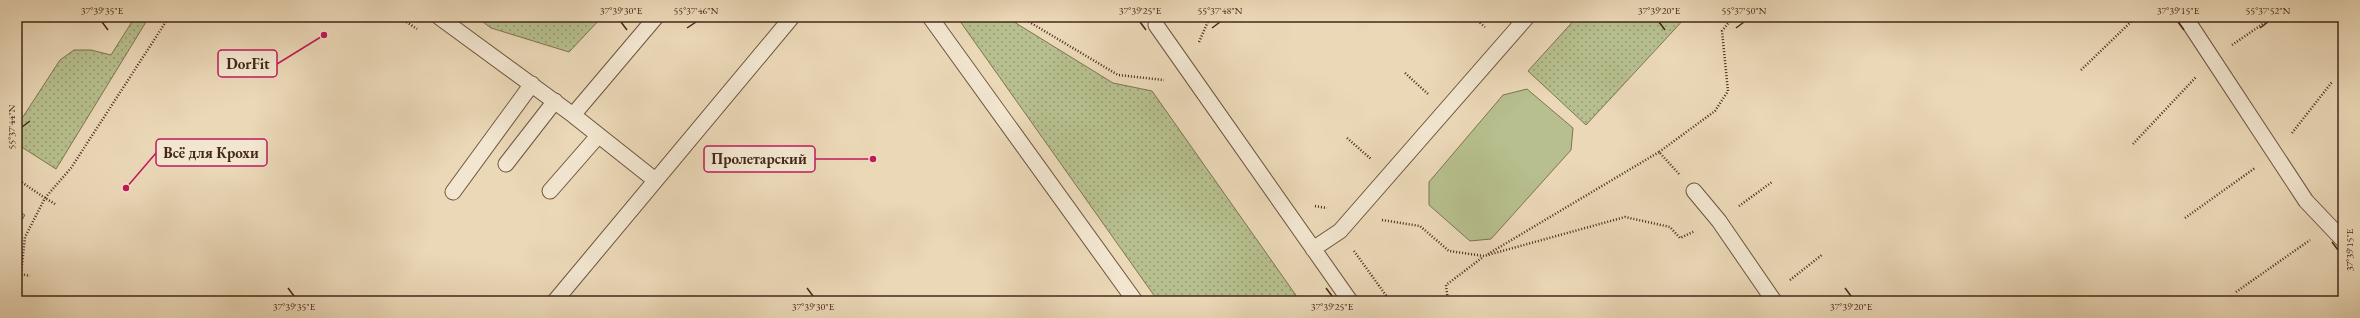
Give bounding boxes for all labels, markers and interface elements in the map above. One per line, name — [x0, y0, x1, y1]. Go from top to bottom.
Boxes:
text: 37°39'35"E — [81, 4, 124, 17]
text: 37°39'30"E — [600, 4, 643, 17]
text: 55°37'46"N — [674, 4, 719, 17]
text: 37°39'25"E — [1119, 4, 1162, 17]
text: 55°37'48"N — [1198, 4, 1243, 17]
text: 37°39'20"E — [1638, 4, 1681, 17]
text: 55°37'50"N — [1722, 4, 1767, 17]
text: 37°39'15"E — [2157, 4, 2200, 17]
text: 55°37'52"N — [2246, 4, 2291, 17]
callout: DorFit — [218, 50, 277, 77]
text: DorFit — [226, 54, 270, 73]
text: 55°37'44"N — [5, 104, 18, 149]
callout: Всё для Крохи — [156, 139, 267, 166]
text: Всё для Крохи — [163, 143, 259, 162]
callout: Пролетарский — [704, 146, 815, 172]
text: Пролетарский — [711, 149, 807, 168]
text: 37°39'15"E — [2343, 228, 2356, 271]
text: 37°39'35"E — [273, 300, 316, 313]
text: 37°39'30"E — [792, 300, 835, 313]
text: 37°39'25"E — [1311, 300, 1354, 313]
text: 37°39'20"E — [1830, 300, 1873, 313]

